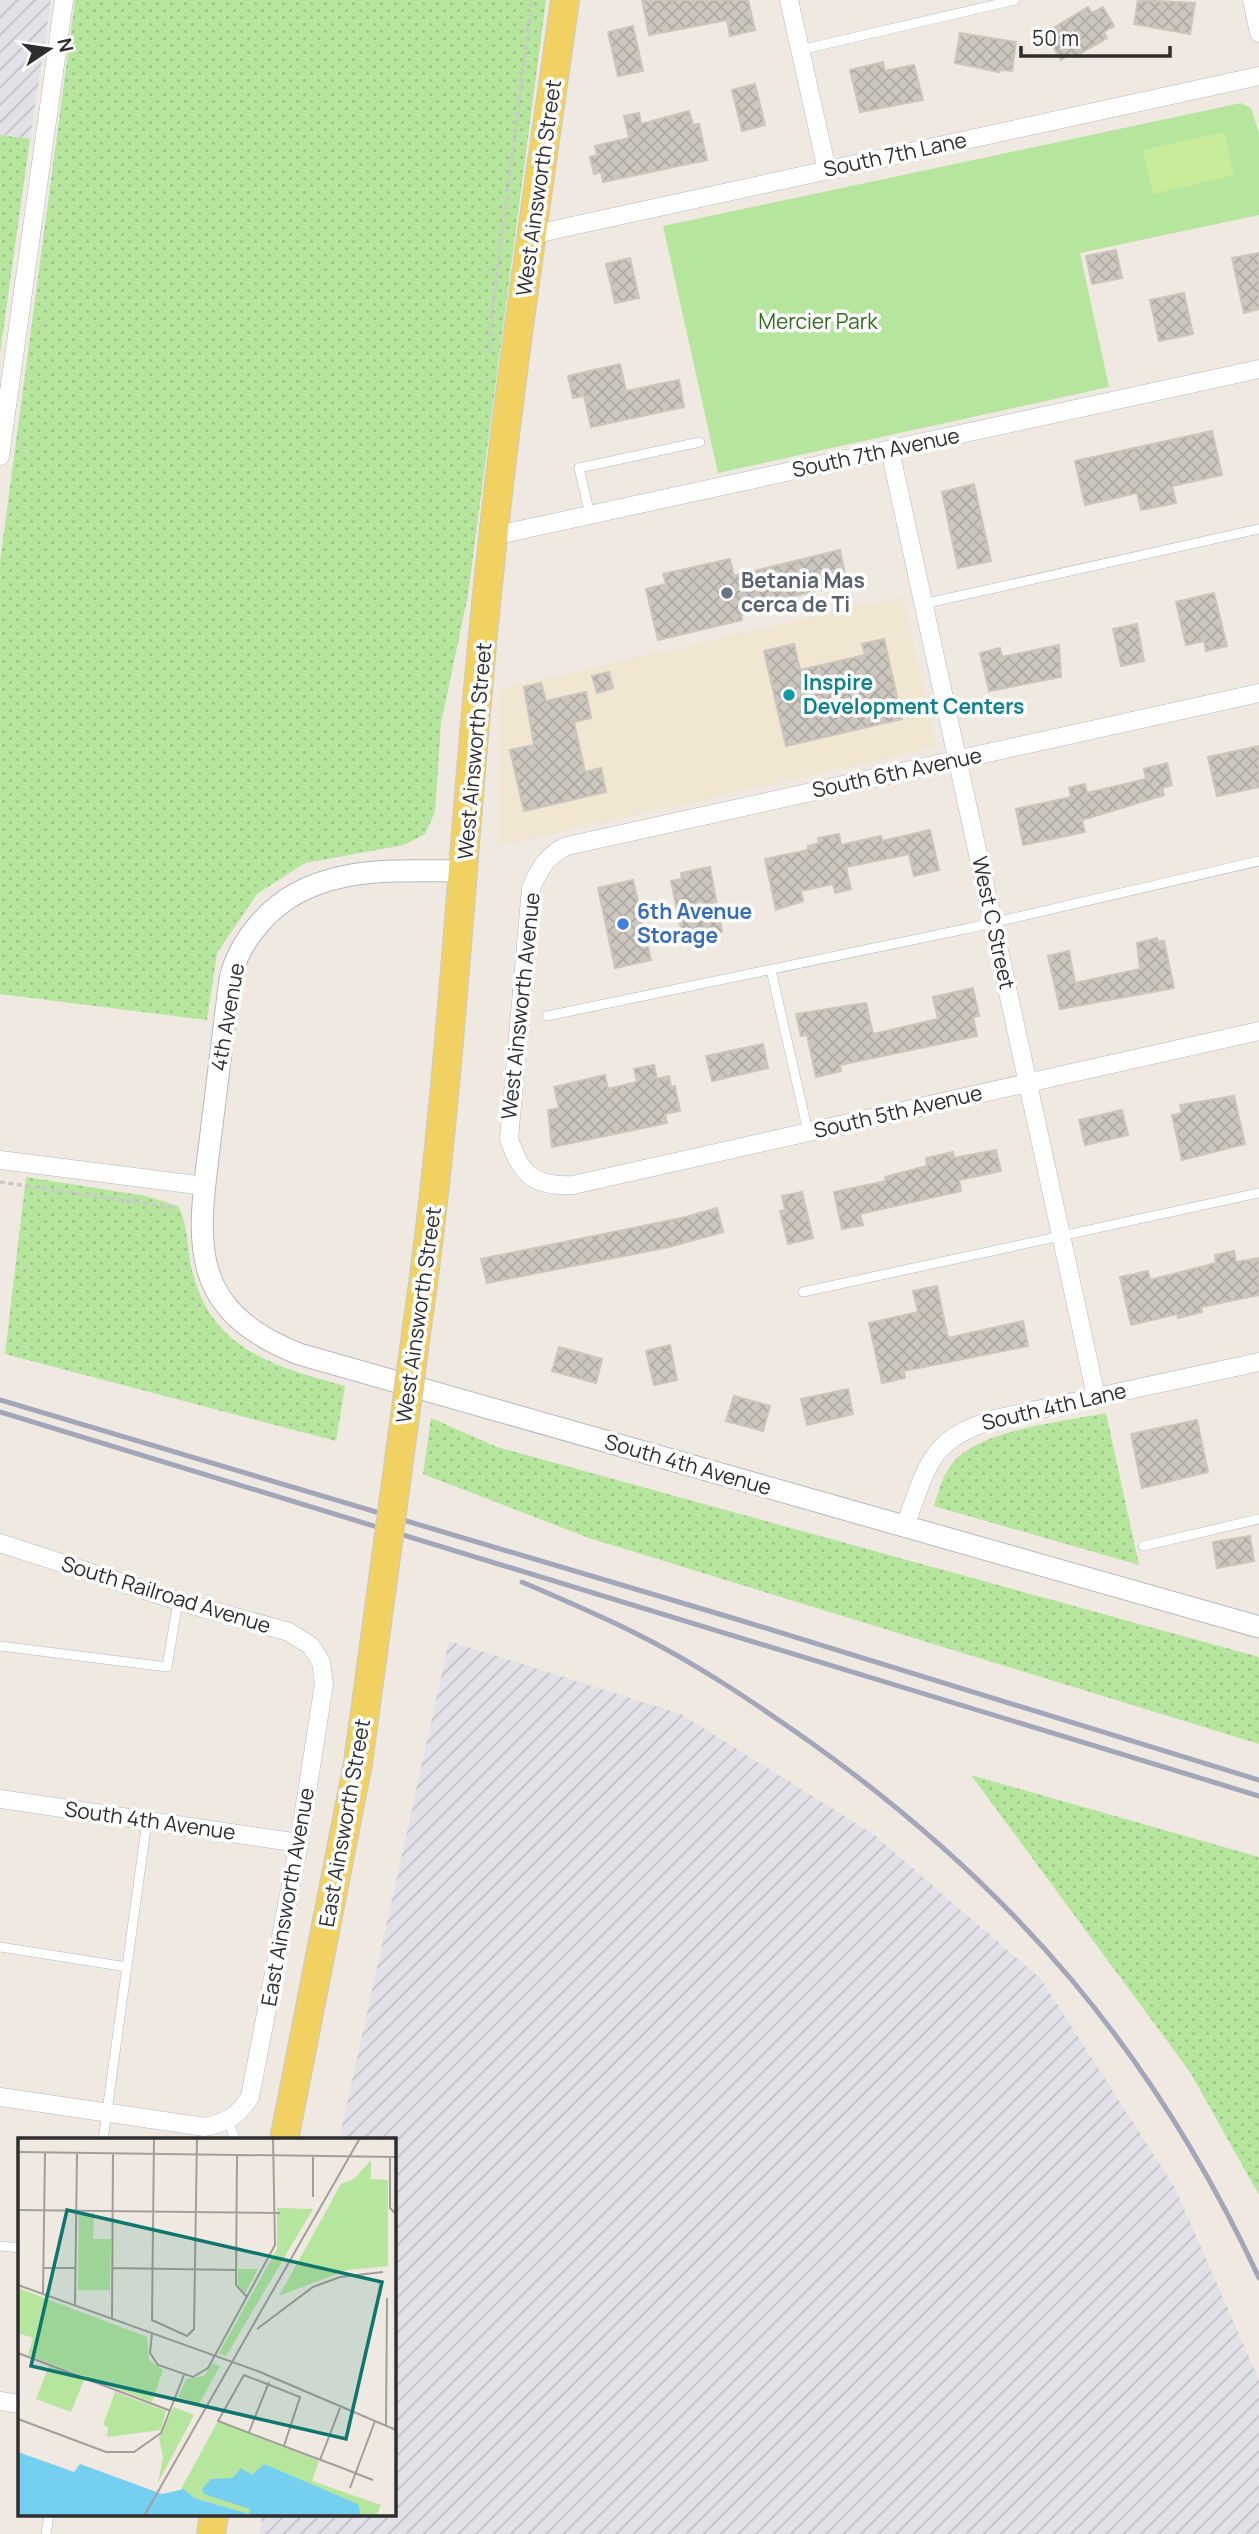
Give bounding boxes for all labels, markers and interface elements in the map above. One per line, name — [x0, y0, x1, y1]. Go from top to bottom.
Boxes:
north arrow — [14, 14, 84, 84]
scale bar — [1021, 14, 1170, 58]
text: 50 m — [1032, 24, 1079, 52]
text: N — [51, 36, 80, 55]
street label: West Ainsworth Street — [509, 78, 567, 298]
street label: South 7th Lane — [821, 125, 969, 183]
park label: Mercier Park — [758, 307, 878, 335]
street label: South 7th Avenue — [790, 421, 962, 483]
place label: Betania Mas cerca de Ti — [741, 566, 865, 618]
marker: Betania Mas cerca de Ti — [719, 585, 735, 601]
street label: West Ainsworth Street — [451, 641, 497, 861]
place label: Inspire Development Centers — [803, 668, 1025, 720]
marker: Inspire Development Centers — [781, 687, 797, 703]
street label: South 6th Avenue — [809, 740, 984, 804]
street label: West C Street — [966, 854, 1022, 992]
street label: West Ainsworth Avenue — [494, 891, 546, 1121]
place label: 6th Avenue Storage — [637, 897, 752, 949]
marker: 6th Avenue Storage — [615, 916, 631, 932]
street label: 4th Avenue — [204, 961, 250, 1073]
street label: South 5th Avenue — [811, 1078, 985, 1144]
street label: West Ainsworth Street — [389, 1205, 447, 1425]
street label: South 4th Lane — [979, 1376, 1129, 1436]
street label: South 4th Avenue — [602, 1427, 775, 1501]
street label: South Railroad Avenue — [58, 1549, 274, 1639]
street label: East Ainsworth Street — [312, 1716, 376, 1929]
street label: East Ainsworth Avenue — [254, 1785, 320, 2008]
street label: South 4th Avenue — [63, 1794, 237, 1846]
inset map — [18, 2138, 396, 2516]

